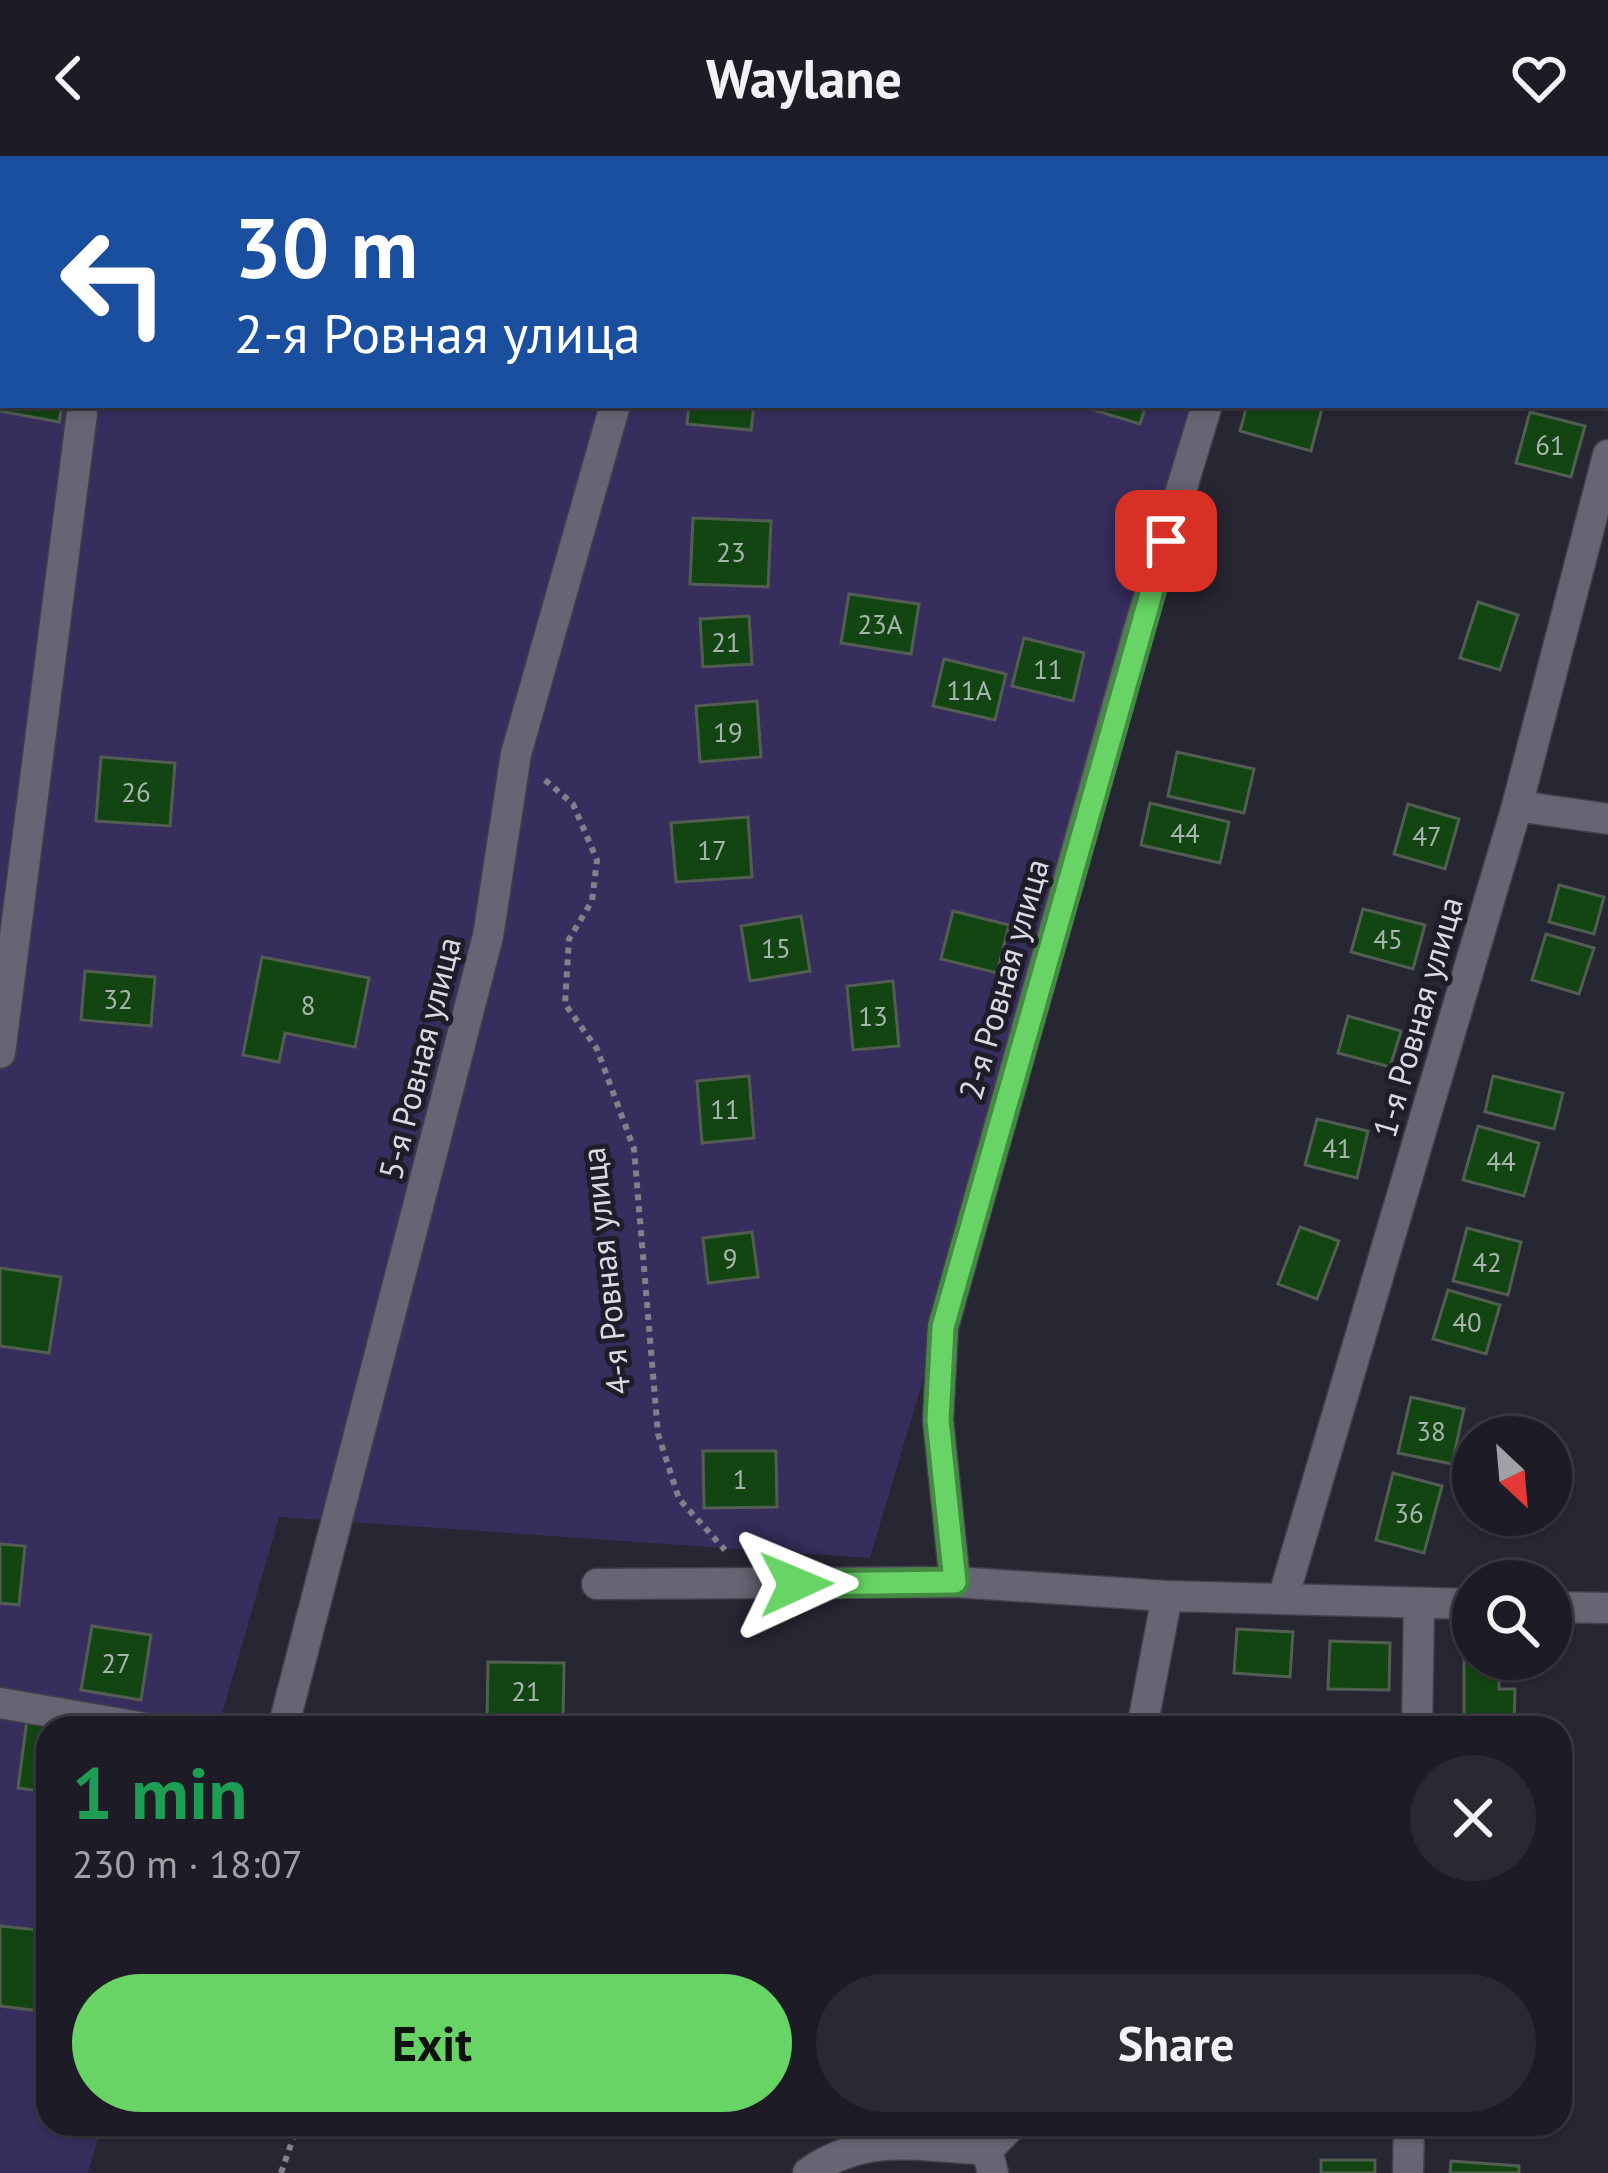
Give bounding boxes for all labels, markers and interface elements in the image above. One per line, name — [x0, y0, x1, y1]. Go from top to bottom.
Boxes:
text: Waylane — [706, 43, 902, 113]
icon: back — [36, 45, 102, 111]
icon: heart — [1506, 45, 1572, 111]
text: 30 m — [234, 192, 418, 301]
icon: left — [36, 204, 192, 360]
text: 2-я Ровная улица — [234, 298, 641, 368]
house number: 61 — [1535, 428, 1565, 462]
pin — [1115, 490, 1217, 592]
icon: arrive — [1133, 508, 1199, 574]
house number: 23 — [716, 535, 746, 569]
house number: 23А — [857, 607, 903, 641]
house number: 21 — [711, 625, 741, 659]
house number: 11 — [1033, 652, 1063, 686]
house number: 11А — [946, 673, 992, 707]
house number: 19 — [713, 715, 743, 749]
house number: 26 — [121, 775, 151, 809]
house number: 44 — [1170, 816, 1200, 850]
house number: 47 — [1412, 819, 1442, 853]
house number: 17 — [697, 833, 727, 867]
street label: 2-я Ровная улица — [948, 854, 1058, 1104]
street label: 1-я Ровная улица — [1362, 892, 1472, 1142]
house number: 45 — [1373, 922, 1403, 956]
house number: 15 — [761, 931, 791, 965]
street label: 5-я Ровная улица — [368, 932, 470, 1184]
house number: 32 — [103, 982, 133, 1016]
house number: 8 — [301, 988, 315, 1022]
house number: 13 — [858, 999, 888, 1033]
house number: 11 — [710, 1092, 740, 1126]
house number: 41 — [1322, 1131, 1352, 1165]
house number: 44 — [1486, 1144, 1516, 1178]
street label: 4-я Ровная улица — [571, 1145, 639, 1397]
house number: 9 — [723, 1241, 737, 1275]
house number: 42 — [1472, 1245, 1502, 1279]
house number: 40 — [1452, 1305, 1482, 1339]
house number: 38 — [1416, 1414, 1446, 1448]
north arrow — [1452, 1416, 1572, 1536]
map controls — [1452, 1416, 1572, 1680]
house number: 1 — [733, 1462, 747, 1496]
house number: 36 — [1394, 1496, 1424, 1530]
position arrow — [733, 1521, 859, 1647]
button: search — [1452, 1560, 1572, 1680]
house number: 27 — [101, 1646, 131, 1680]
house number: 21 — [511, 1674, 541, 1708]
text: 1 min — [72, 1746, 248, 1839]
button: close — [1410, 1755, 1536, 1881]
text: 230 m · 18:07 — [72, 1838, 303, 1889]
button: Exit — [72, 1974, 792, 2112]
button: Share — [816, 1974, 1536, 2112]

